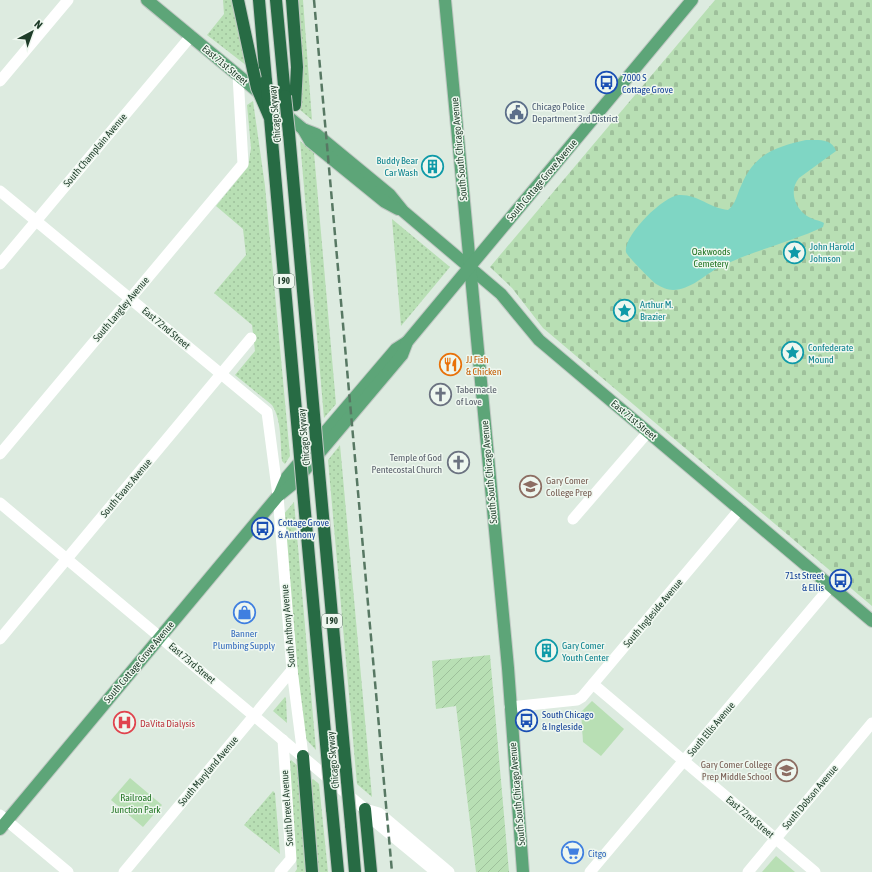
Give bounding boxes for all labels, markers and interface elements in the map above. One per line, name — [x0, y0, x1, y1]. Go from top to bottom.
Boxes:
north arrow — [12, 12, 52, 52]
text: N — [32, 18, 45, 31]
street label: East 71st Street — [200, 43, 250, 87]
bus stop icon: 7000 S Cottage Grove — [593, 70, 619, 96]
place label: 7000 S Cottage Grove — [622, 72, 673, 95]
street label: Chicago Skyway — [267, 85, 283, 143]
street label: South South Chicago Avenue — [449, 97, 469, 201]
public building icon: Chicago Police Department 3rd District — [504, 99, 530, 125]
place label: Chicago Police Department 3rd District — [532, 101, 618, 124]
street label: South Champlain Avenue — [61, 111, 129, 189]
street label: South Cottage Grove Avenue — [505, 137, 580, 223]
building icon: Buddy Bear Car Wash — [420, 153, 446, 179]
place label: Buddy Bear Car Wash — [377, 155, 419, 178]
place icon: John Harold Johnson — [781, 239, 807, 265]
place label: John Harold Johnson — [810, 241, 855, 264]
park label: Oakwoods Cemetery — [692, 246, 731, 269]
street label: South Langley Avenue — [91, 274, 151, 343]
road number: I 90 — [274, 274, 294, 288]
place icon: Arthur M. Brazier — [612, 297, 638, 323]
place label: Arthur M. Brazier — [640, 299, 673, 322]
street label: East 72nd Street — [140, 305, 192, 351]
place icon: Confederate Mound — [779, 340, 805, 366]
place label: Confederate Mound — [808, 342, 854, 365]
restaurant icon: JJ Fish & Chicken — [438, 352, 464, 378]
place label: JJ Fish & Chicken — [466, 354, 502, 377]
church icon: Tabernacle of Love — [427, 382, 453, 408]
place label: Tabernacle of Love — [456, 384, 497, 407]
street label: East 71st Street — [609, 398, 659, 442]
street label: Chicago Skyway — [296, 408, 312, 466]
street label: South South Chicago Avenue — [479, 420, 499, 524]
church icon: Temple of God Pentecostal Church — [445, 450, 471, 476]
place label: Temple of God Pentecostal Church — [371, 452, 442, 475]
street label: South Evans Avenue — [98, 456, 154, 520]
school or university icon: Gary Comer College Prep — [517, 473, 543, 499]
place label: Gary Comer College Prep — [546, 475, 592, 498]
bus stop icon: Cottage Grove & Anthony — [250, 515, 276, 541]
place label: Cottage Grove & Anthony — [278, 517, 329, 540]
bus stop icon: 71st Street & Ellis — [827, 568, 853, 594]
place label: 71st Street & Ellis — [785, 570, 824, 593]
street label: South Ingleside Avenue — [621, 576, 685, 649]
street label: South Anthony Avenue — [279, 584, 297, 668]
shop icon: Banner Plumbing Supply — [231, 600, 257, 626]
road number: I 90 — [322, 614, 342, 628]
street label: South Cottage Grove Avenue — [102, 619, 177, 705]
place label: Banner Plumbing Supply — [213, 628, 275, 651]
building icon: Gary Comer Youth Center — [533, 638, 559, 664]
street label: East 73rd Street — [167, 640, 217, 686]
place label: Gary Comer Youth Center — [562, 640, 610, 663]
street label: South Ellis Avenue — [685, 699, 737, 758]
bus stop icon: South Chicago & Ingleside — [513, 707, 539, 733]
place label: South Chicago & Ingleside — [542, 709, 594, 732]
hospital icon: DaVita Dialysis — [112, 710, 138, 736]
place label: DaVita Dialysis — [140, 718, 195, 729]
street label: Chicago Skyway — [325, 731, 341, 789]
street label: South Maryland Avenue — [176, 734, 241, 808]
street label: South South Chicago Avenue — [507, 742, 527, 846]
school or university icon: Gary Comer College Prep Middle School — [774, 757, 800, 783]
place label: Gary Comer College Prep Middle School — [701, 759, 772, 782]
street label: South Dobson Avenue — [780, 762, 840, 831]
street label: South Drexel Avenue — [279, 769, 295, 846]
park label: Railroad Junction Park — [111, 792, 161, 815]
street label: East 72nd Street — [724, 794, 776, 840]
supermarket icon: Citgo — [559, 840, 585, 866]
place label: Citgo — [588, 848, 607, 859]

